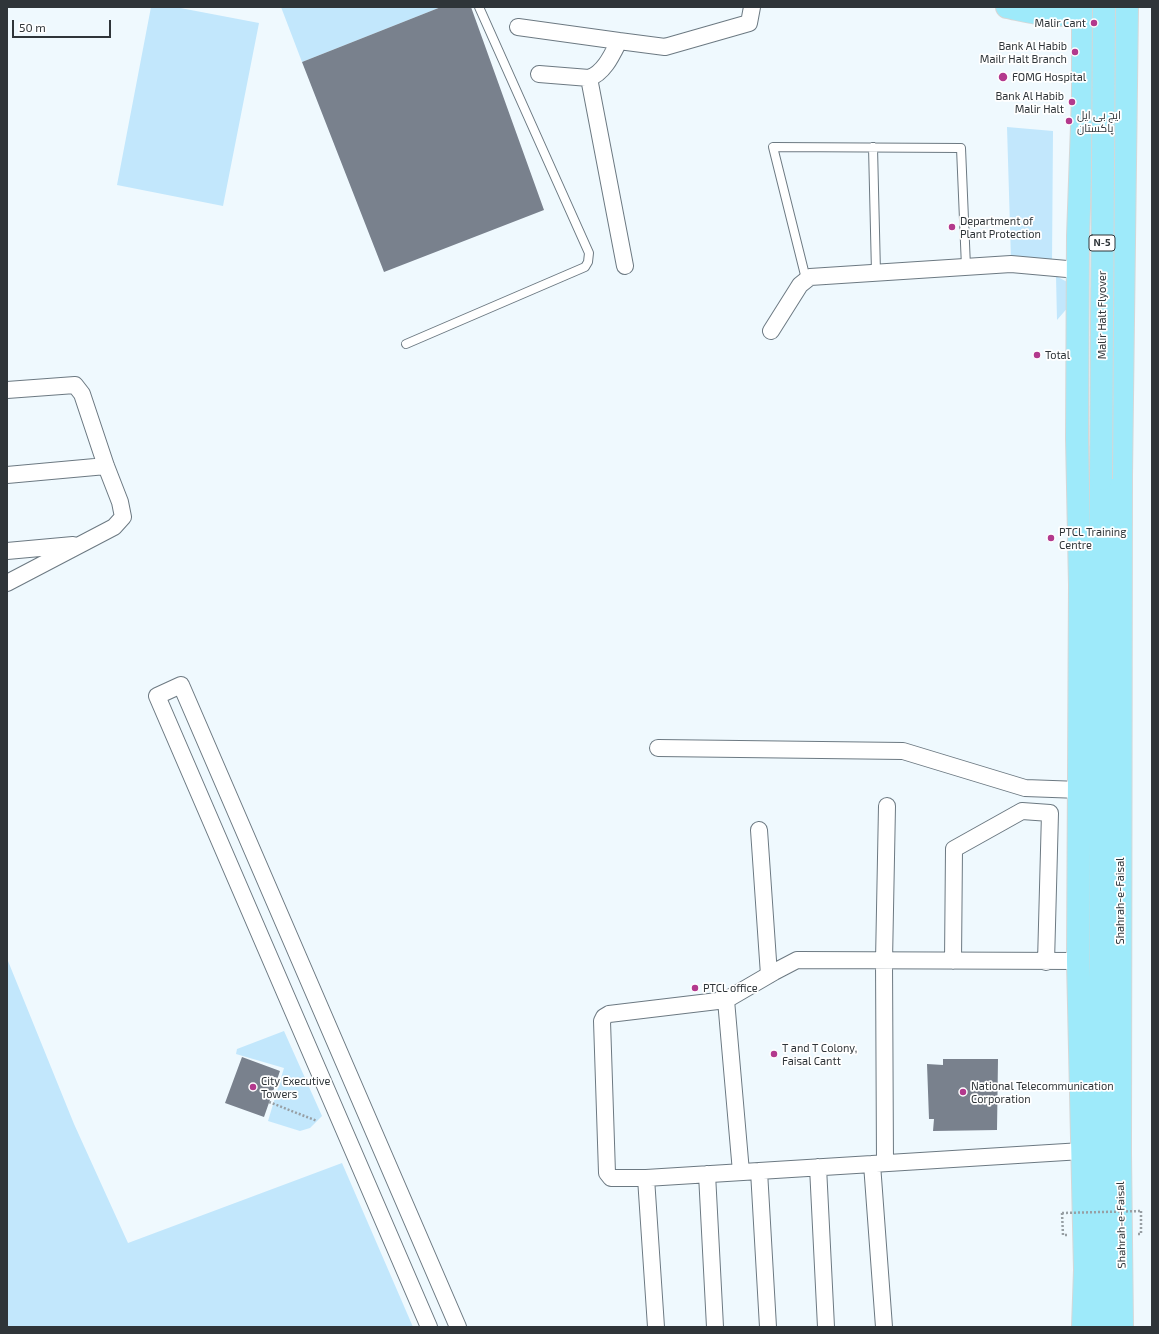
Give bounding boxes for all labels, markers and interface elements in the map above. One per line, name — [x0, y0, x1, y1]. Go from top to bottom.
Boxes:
scale bar — [14, 12, 113, 38]
place label: Malir Cant — [1035, 16, 1086, 30]
marker: Malir Cant — [1089, 18, 1099, 28]
text: 50 m — [19, 20, 46, 34]
place label: Bank Al Habib Mailr Halt Branch — [980, 39, 1067, 65]
marker: Bank Al Habib Mailr Halt Branch — [1070, 47, 1080, 57]
place label: FOMG Hospital — [1012, 70, 1086, 84]
marker: FOMG Hospital — [997, 71, 1009, 83]
place label: Bank Al Habib Malir Halt — [995, 89, 1064, 115]
marker: Bank Al Habib Malir Halt — [1067, 97, 1077, 107]
place label: ایچ بی ایل پاکستان — [1077, 108, 1121, 134]
marker: ایچ بی ایل پاکستان — [1064, 116, 1074, 126]
place label: Department of Plant Protection — [960, 214, 1041, 240]
marker: Department of Plant Protection — [947, 222, 957, 232]
road number: N-5 — [1089, 235, 1115, 251]
street label: Malir Halt Flyover — [1095, 271, 1109, 359]
place label: Total — [1045, 348, 1070, 362]
marker: Total — [1032, 350, 1042, 360]
place label: PTCL Training Centre — [1059, 525, 1126, 551]
marker: PTCL Training Centre — [1046, 533, 1056, 543]
street label: Shahrah-e-Faisal — [1113, 858, 1127, 944]
place label: PTCL office — [703, 981, 758, 995]
marker: PTCL office — [690, 983, 700, 993]
place label: T and T Colony, Faisal Cantt — [782, 1041, 857, 1067]
marker: T and T Colony, Faisal Cantt — [769, 1049, 779, 1059]
place label: City Executive Towers — [261, 1074, 330, 1100]
place label: National Telecommunication Corporation — [971, 1079, 1114, 1105]
marker: City Executive Towers — [248, 1082, 258, 1092]
marker: National Telecommunication Corporation — [958, 1087, 968, 1097]
street label: Shahrah-e-Faisal — [1114, 1181, 1128, 1269]

